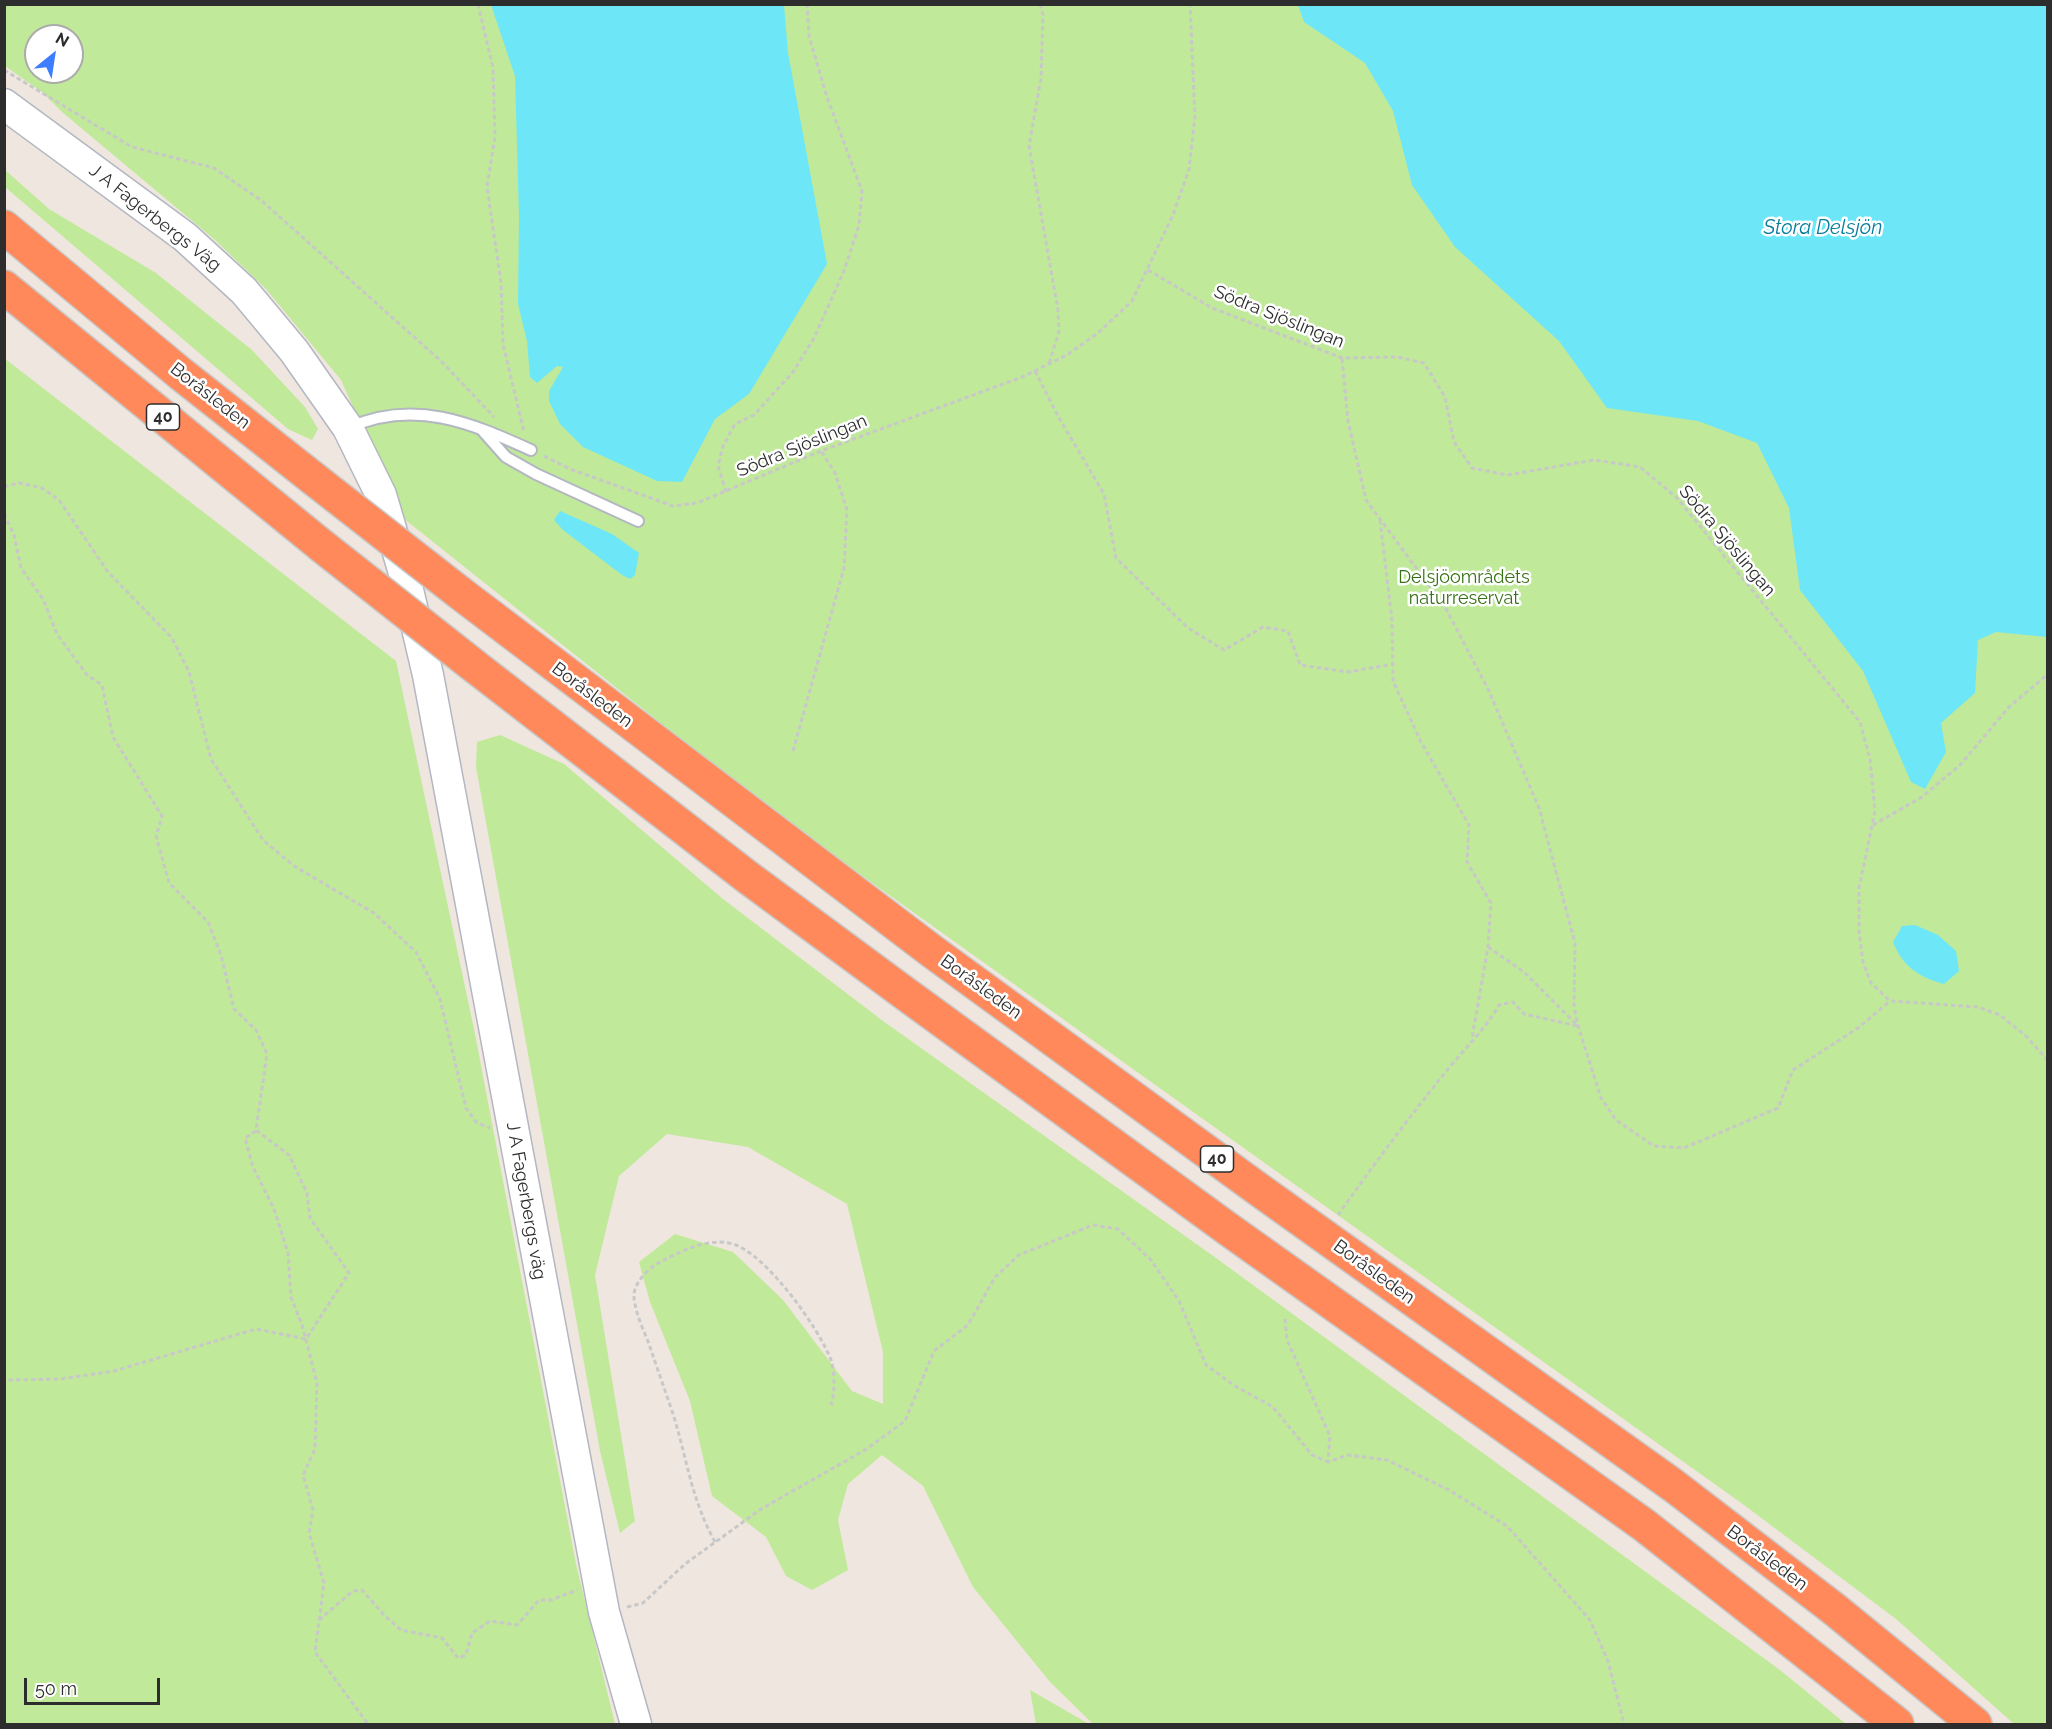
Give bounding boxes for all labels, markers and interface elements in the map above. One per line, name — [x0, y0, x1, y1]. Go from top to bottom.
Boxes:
north arrow — [24, 24, 84, 84]
text: N — [52, 28, 72, 51]
street label: J A Fagerbergs Väg — [85, 160, 225, 276]
water label: Stora Delsjön — [1764, 216, 1882, 240]
street label: Södra Sjöslingan — [1211, 281, 1347, 353]
street label: Boråsleden — [166, 358, 254, 434]
road number: 40 — [146, 404, 180, 430]
street label: Södra Sjöslingan — [734, 410, 870, 482]
street label: Södra Sjöslingan — [1674, 481, 1780, 601]
park label: Delsjöområdets naturreservat — [1398, 567, 1530, 610]
street label: Boråsleden — [547, 658, 637, 732]
street label: Boråsleden — [936, 950, 1026, 1024]
street label: J A Fagerbergs väg — [501, 1120, 551, 1282]
road number: 40 — [1200, 1146, 1234, 1172]
street label: Boråsleden — [1329, 1235, 1419, 1309]
street label: Boråsleden — [1722, 1521, 1812, 1595]
scale bar — [27, 1666, 164, 1704]
text: 50 m — [35, 1678, 77, 1699]

